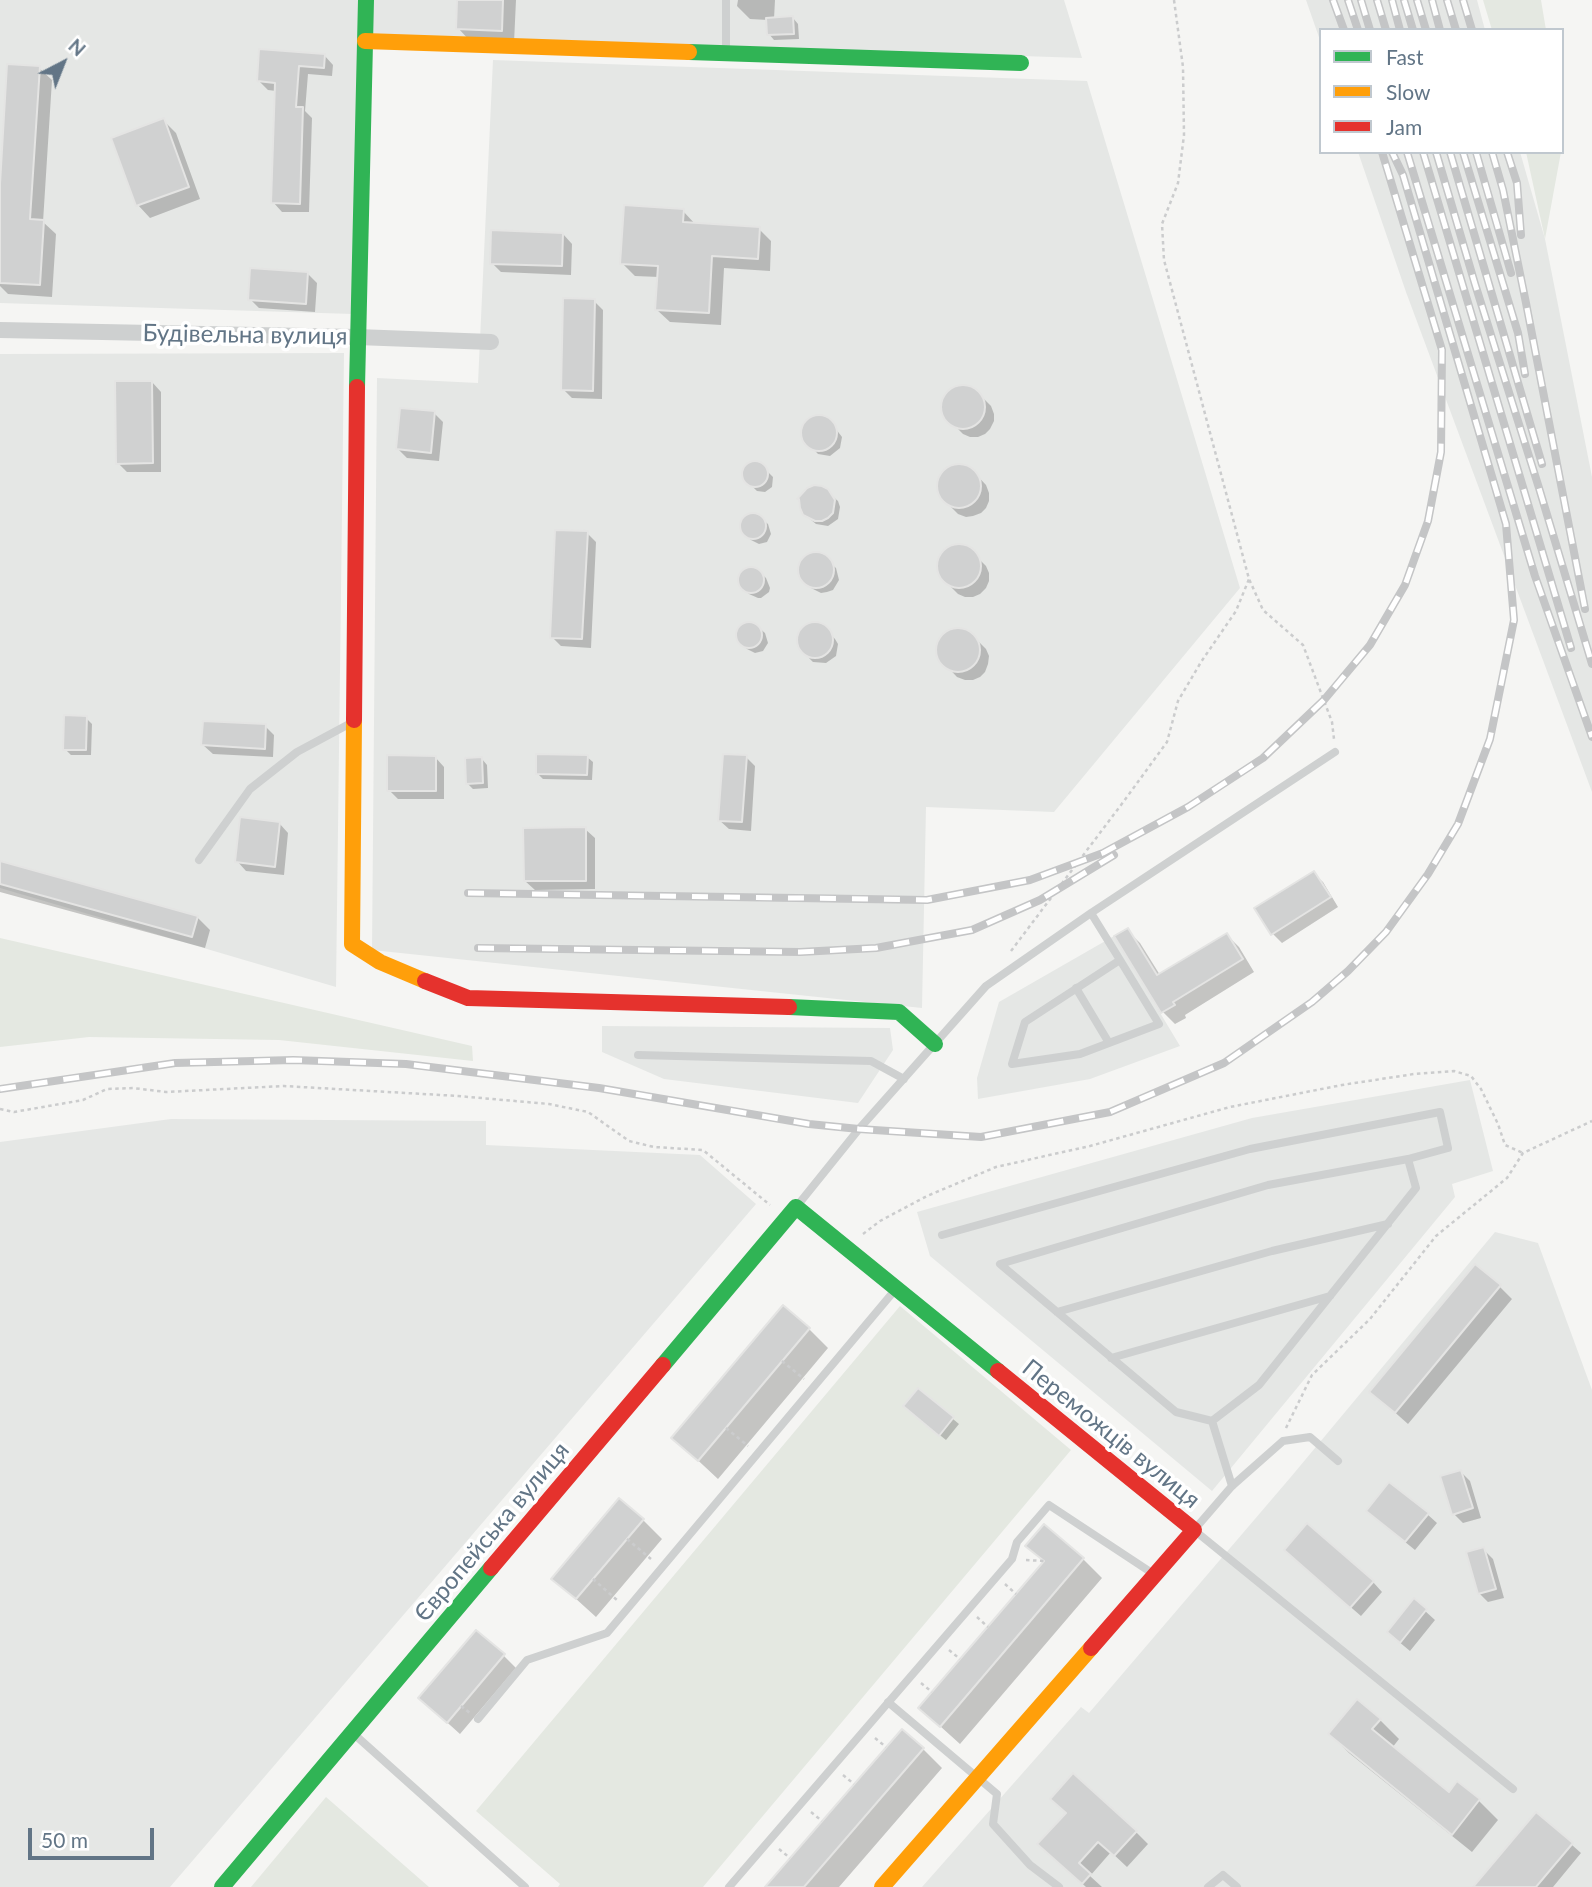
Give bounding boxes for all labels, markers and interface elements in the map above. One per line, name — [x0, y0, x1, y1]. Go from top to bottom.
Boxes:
north arrow — [28, 28, 98, 98]
legend — [1319, 28, 1564, 154]
text: N — [64, 34, 91, 60]
text: Fast — [1386, 44, 1423, 69]
text: Slow — [1386, 79, 1430, 104]
text: Jam — [1386, 114, 1422, 139]
street label: Будівельна вулиця — [142, 319, 348, 351]
street label: Переможців вулиця — [1016, 1353, 1206, 1515]
street label: Європейська вулиця — [409, 1436, 575, 1628]
scale bar — [32, 1814, 158, 1858]
text: 50 m — [41, 1827, 88, 1852]

